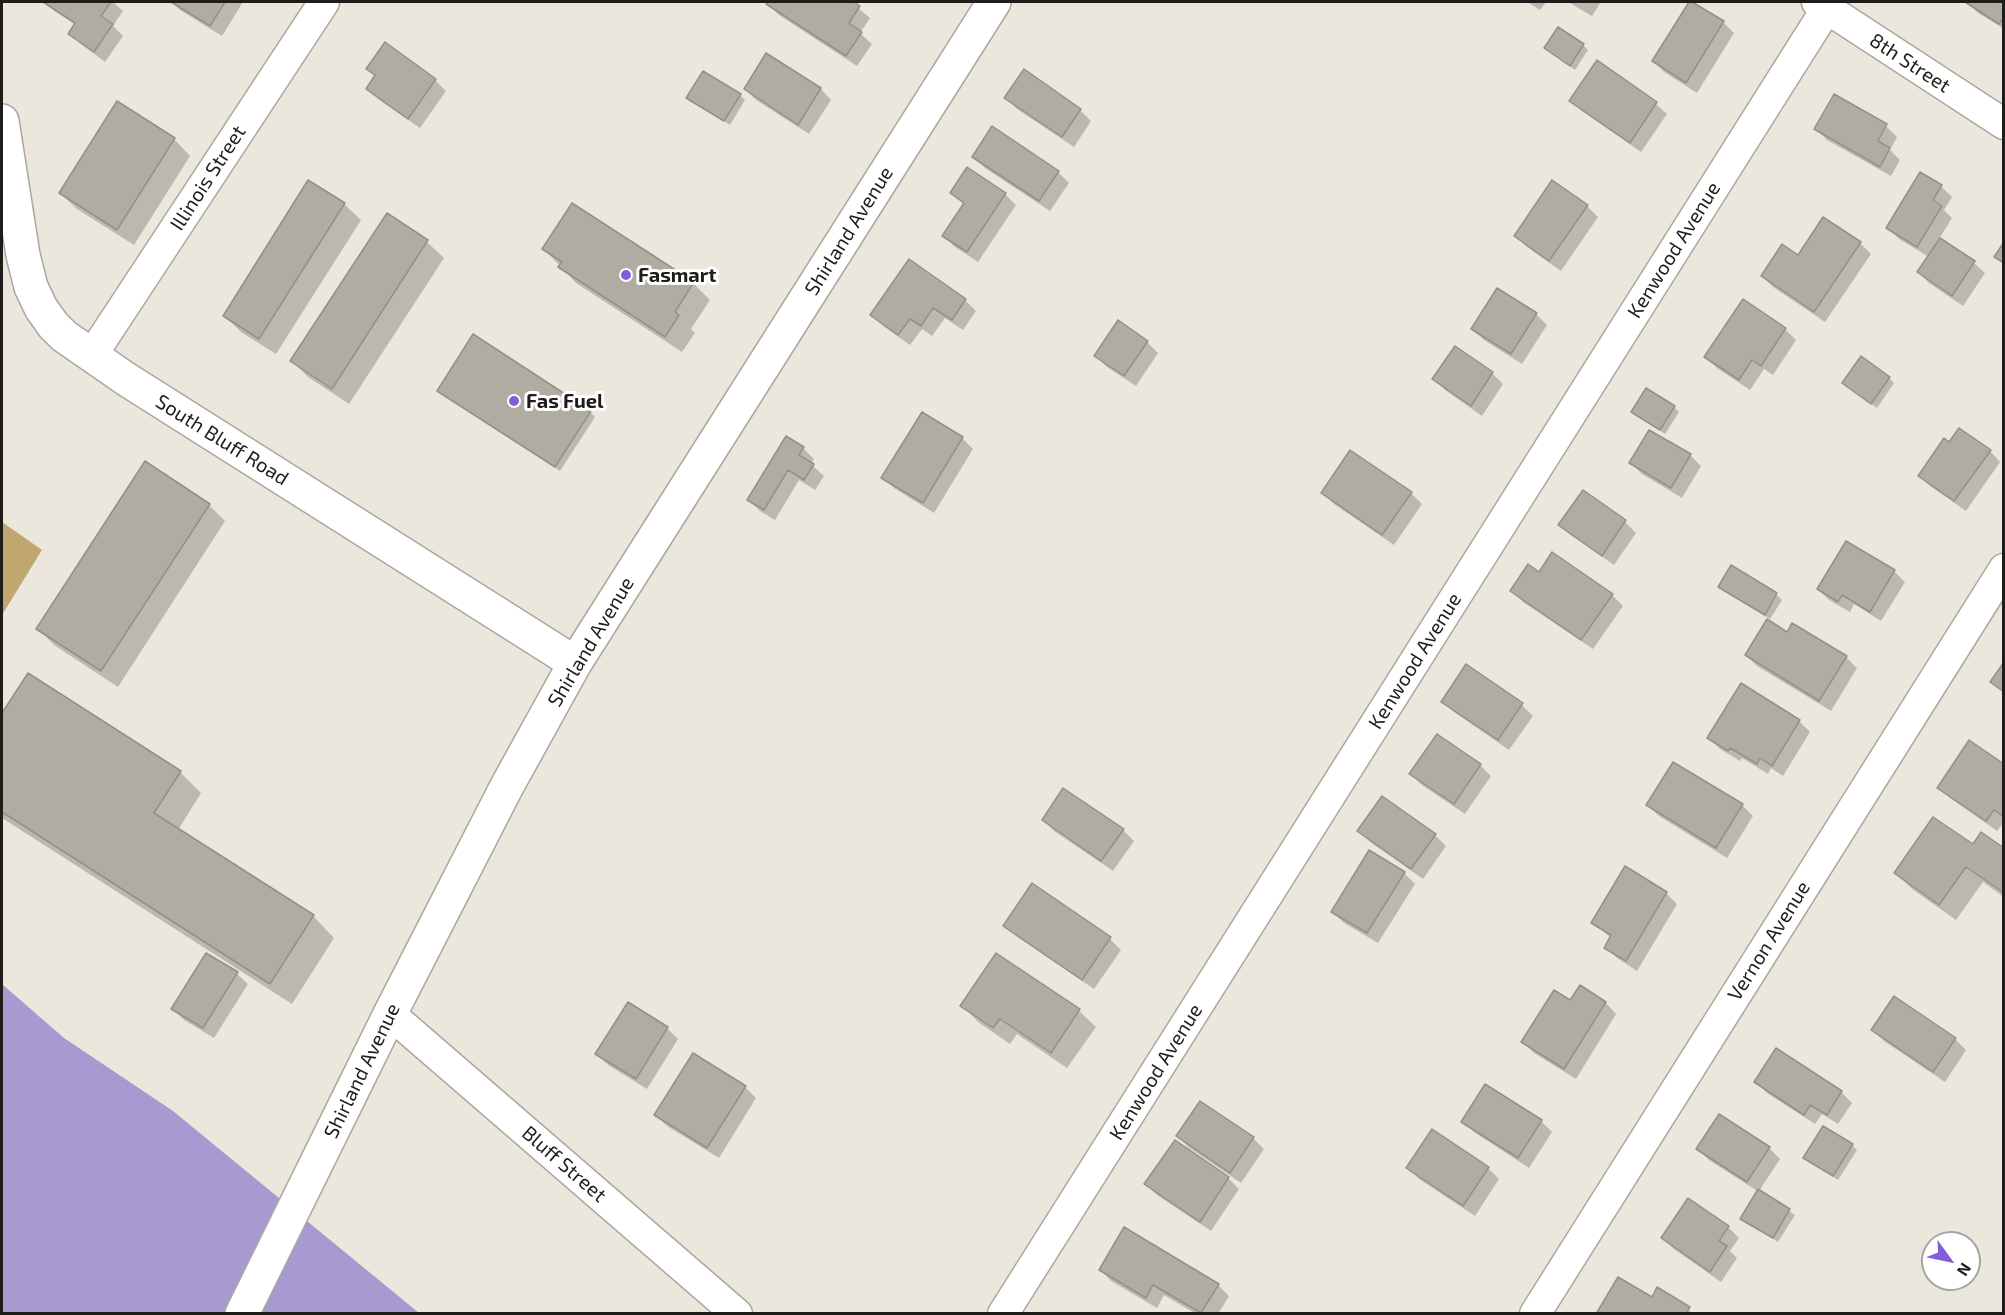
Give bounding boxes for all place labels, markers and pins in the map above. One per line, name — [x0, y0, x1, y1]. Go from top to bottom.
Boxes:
place label: Fasmart — [638, 263, 717, 287]
marker: Fasmart — [619, 268, 633, 282]
place label: Fas Fuel — [526, 389, 604, 413]
marker: Fas Fuel — [507, 394, 521, 408]

